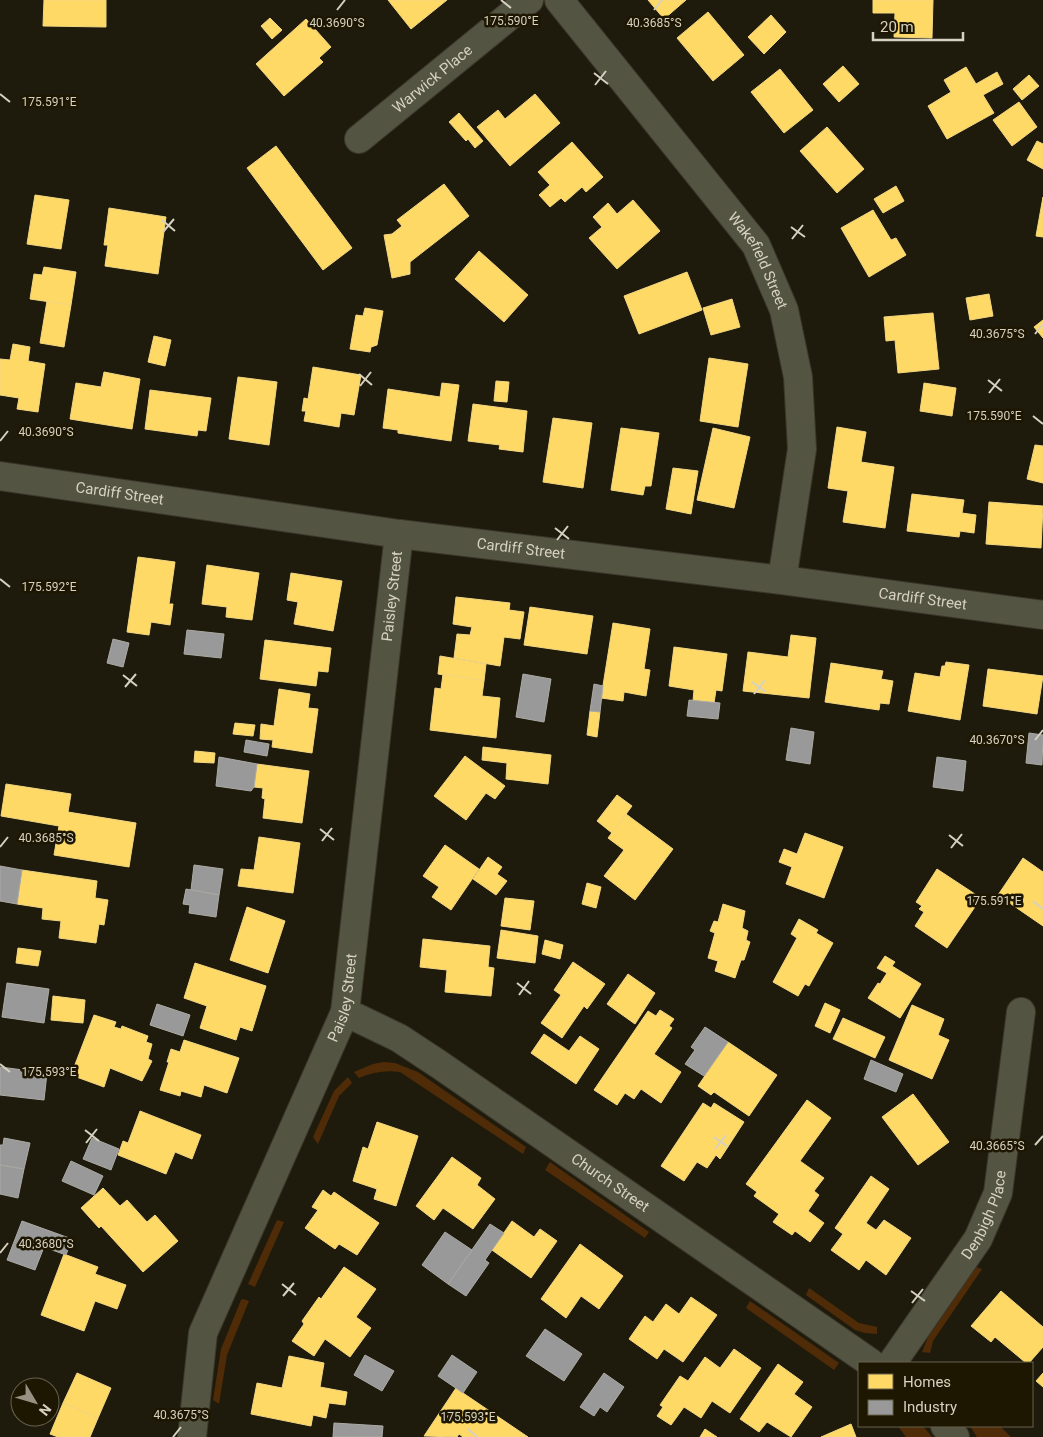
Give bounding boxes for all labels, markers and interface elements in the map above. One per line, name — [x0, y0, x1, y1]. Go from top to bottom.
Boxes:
scale bar — [873, 10, 963, 42]
text: 175.590°E — [484, 14, 539, 28]
text: 40.3690°S — [309, 16, 365, 30]
text: 40.3685°S — [626, 16, 682, 30]
text: 20 m — [880, 18, 914, 36]
street label: Warwick Place — [389, 41, 476, 117]
text: 175.591°E — [22, 95, 77, 109]
street label: Wakefield Street — [724, 208, 792, 312]
text: 40.3675°S — [969, 327, 1025, 341]
text: 175.590°E — [967, 409, 1022, 423]
text: 40.3690°S — [18, 425, 74, 439]
street label: Cardiff Street — [74, 478, 165, 509]
street label: Cardiff Street — [476, 534, 566, 563]
street label: Paisley Street — [378, 550, 406, 642]
text: 175.592°E — [22, 580, 77, 594]
street label: Cardiff Street — [878, 584, 968, 614]
text: 40.3670°S — [969, 733, 1025, 747]
text: 40.3685°S — [18, 831, 74, 845]
text: 175.591°E — [967, 894, 1022, 908]
street label: Paisley Street — [324, 952, 361, 1045]
text: 175.593°E — [22, 1065, 77, 1079]
text: 40.3665°S — [969, 1139, 1025, 1153]
street label: Church Street — [568, 1149, 653, 1216]
street label: Denbigh Place — [958, 1169, 1010, 1263]
text: 40.3680°S — [18, 1237, 74, 1251]
legend — [858, 1362, 1033, 1427]
text: Homes — [903, 1373, 951, 1391]
north arrow — [10, 1377, 60, 1427]
text: Industry — [903, 1398, 957, 1416]
text: N — [36, 1401, 55, 1419]
text: 40.3675°S — [153, 1408, 209, 1422]
text: 175.593°E — [441, 1410, 496, 1424]

